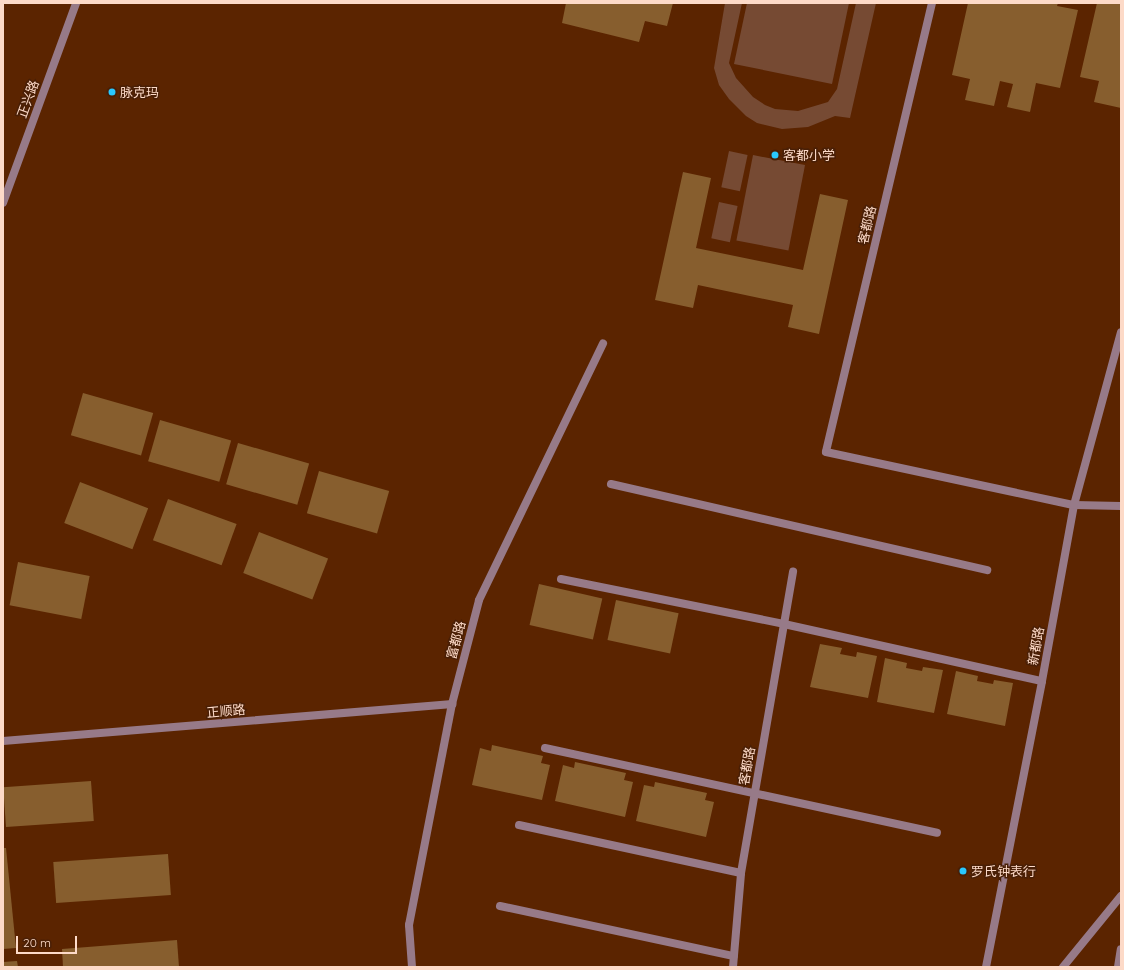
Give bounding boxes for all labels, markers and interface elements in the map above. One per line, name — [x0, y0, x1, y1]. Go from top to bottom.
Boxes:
street label: 正兴路 — [14, 78, 42, 120]
place label: 脉克玛 — [120, 84, 159, 100]
marker: 脉克玛 — [107, 87, 117, 97]
place label: 客都小学 — [783, 147, 835, 163]
marker: 客都小学 — [770, 150, 780, 160]
street label: 客都路 — [855, 204, 879, 246]
street label: 富都路 — [443, 619, 469, 661]
street label: 新都路 — [1025, 625, 1047, 667]
street label: 正顺路 — [206, 702, 246, 720]
street label: 客都路 — [736, 745, 758, 787]
place label: 罗氏钟表行 — [971, 863, 1036, 879]
marker: 罗氏钟表行 — [958, 866, 968, 876]
scale bar — [18, 928, 79, 954]
text: 20 m — [23, 935, 51, 950]

